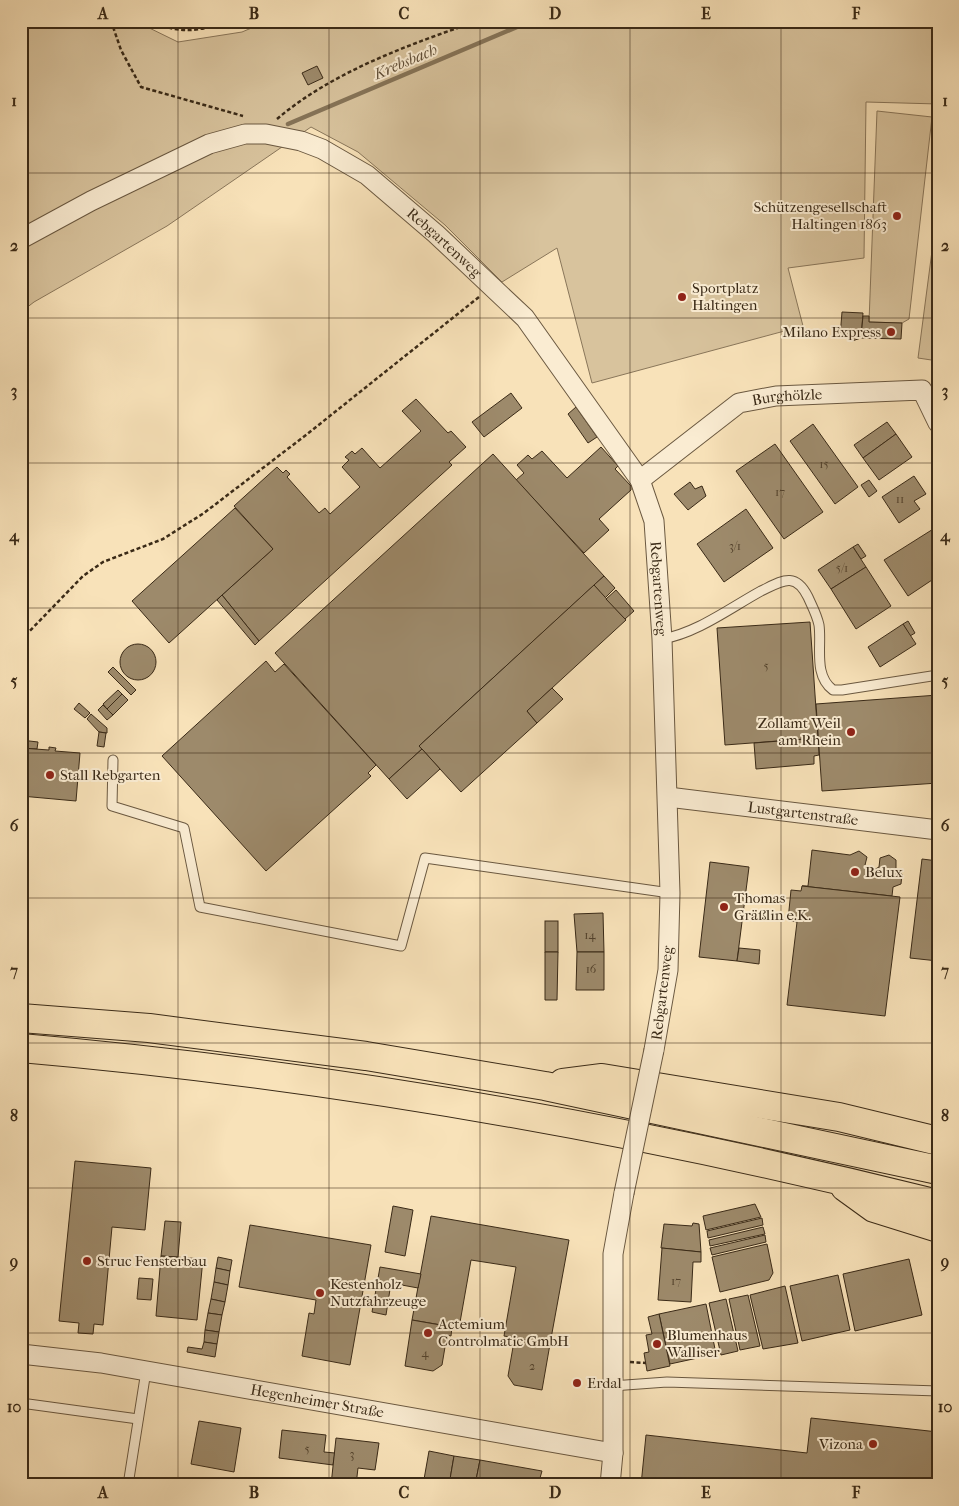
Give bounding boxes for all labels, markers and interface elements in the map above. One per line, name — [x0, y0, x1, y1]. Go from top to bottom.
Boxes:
text: A — [97, 4, 109, 23]
text: B — [249, 4, 259, 23]
text: C — [399, 4, 410, 23]
text: D — [549, 4, 561, 23]
text: E — [701, 4, 711, 23]
text: F — [851, 4, 861, 23]
water label: Krebsbach — [370, 40, 440, 84]
text: 1 — [11, 91, 17, 110]
text: 1 — [942, 91, 948, 110]
place label: Schützengesellschaft Haltingen 1863 — [754, 198, 888, 233]
street label: Rebgartenweg — [403, 204, 486, 282]
marker: Schützengesellschaft Haltingen 1863 — [891, 210, 903, 222]
text: 2 — [10, 236, 18, 255]
text: 2 — [941, 236, 949, 255]
place label: Sportplatz Haltingen — [692, 279, 759, 314]
marker: Sportplatz Haltingen — [676, 291, 688, 303]
place label: Milano Express — [782, 323, 881, 341]
marker: Milano Express — [885, 326, 897, 338]
text: 3 — [11, 381, 17, 401]
text: 3 — [942, 381, 948, 401]
street label: Burghölzle — [750, 385, 823, 409]
house number: 15 — [819, 457, 829, 471]
house number: 17 — [775, 485, 785, 499]
house number: 11 — [896, 492, 904, 506]
text: 4 — [8, 526, 20, 546]
text: 4 — [939, 526, 951, 546]
house number: 3/1 — [729, 539, 741, 553]
street label: Rebgartenweg — [646, 541, 671, 637]
house number: 5/1 — [836, 561, 848, 575]
house number: 5 — [763, 659, 769, 673]
text: 5 — [11, 671, 18, 690]
text: 5 — [942, 671, 949, 690]
place label: Zollamt Weil am Rhein — [757, 714, 841, 749]
marker: Zollamt Weil am Rhein — [845, 726, 857, 738]
place label: Stall Rebgarten — [60, 766, 161, 784]
marker: Stall Rebgarten — [44, 769, 56, 781]
street label: Lustgartenstraße — [747, 798, 860, 829]
text: 6 — [10, 816, 19, 835]
text: 6 — [941, 816, 950, 835]
place label: Belux — [865, 863, 903, 881]
marker: Belux — [849, 866, 861, 878]
place label: Thomas Gräßlin e.K. — [734, 889, 811, 924]
marker: Thomas Gräßlin e.K. — [718, 901, 730, 913]
house number: 14 — [584, 928, 597, 942]
street label: Rebgartenweg — [647, 944, 677, 1041]
text: 7 — [9, 961, 18, 980]
text: 7 — [940, 961, 949, 980]
house number: 16 — [586, 962, 597, 976]
text: 8 — [10, 1106, 18, 1125]
text: 8 — [941, 1106, 949, 1125]
text: 9 — [9, 1252, 18, 1272]
place label: Struc Fensterbau — [97, 1252, 207, 1270]
text: 9 — [940, 1252, 949, 1272]
marker: Struc Fensterbau — [81, 1255, 93, 1267]
house number: 17 — [671, 1274, 681, 1288]
place label: Kestenholz Nutzfahrzeuge — [330, 1275, 427, 1310]
marker: Kestenholz Nutzfahrzeuge — [314, 1287, 326, 1299]
place label: Actemium Controlmatic GmbH — [437, 1315, 569, 1350]
place label: Blumenhaus Walliser — [666, 1326, 748, 1361]
marker: Actemium Controlmatic GmbH — [422, 1327, 434, 1339]
marker: Blumenhaus Walliser — [651, 1338, 663, 1350]
house number: 4 — [421, 1346, 429, 1360]
house number: 2 — [529, 1359, 535, 1373]
place label: Erdal — [587, 1374, 622, 1392]
marker: Erdal — [571, 1377, 583, 1389]
street label: Hegenheimer Straße — [249, 1380, 386, 1422]
text: 10 — [7, 1397, 21, 1416]
text: 10 — [938, 1397, 952, 1416]
place label: Vizona — [818, 1435, 864, 1453]
marker: Vizona — [867, 1438, 879, 1450]
house number: 5 — [304, 1442, 310, 1456]
house number: 3 — [350, 1447, 355, 1461]
text: A — [97, 1483, 109, 1502]
text: B — [249, 1483, 259, 1502]
text: C — [399, 1483, 410, 1502]
text: D — [549, 1483, 561, 1502]
text: E — [701, 1483, 711, 1502]
text: F — [851, 1483, 861, 1502]

